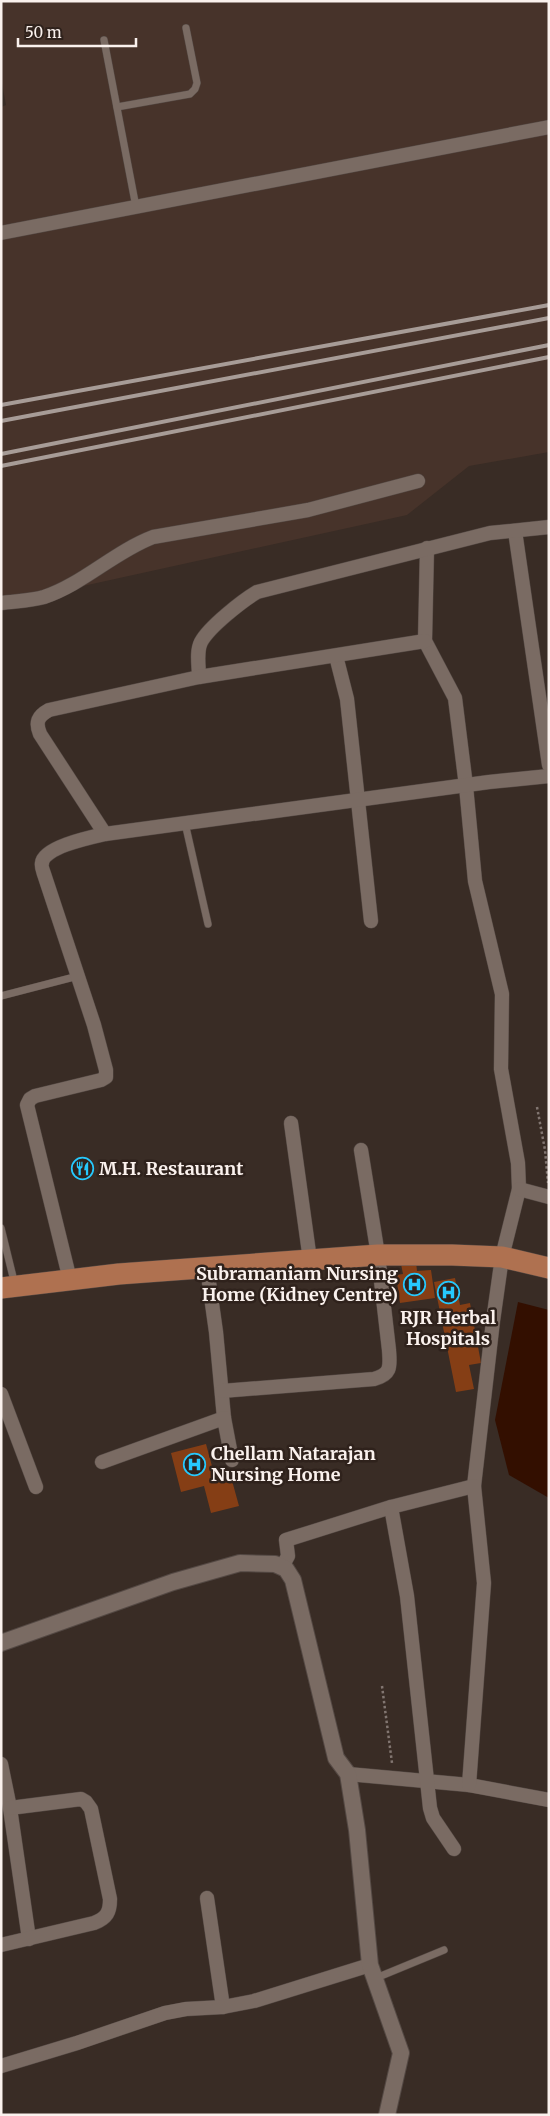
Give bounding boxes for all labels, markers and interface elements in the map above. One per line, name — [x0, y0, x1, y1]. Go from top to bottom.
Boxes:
scale bar — [18, 15, 135, 47]
text: 50 m — [25, 23, 62, 42]
restaurant icon: M.H. Restaurant — [71, 1157, 95, 1181]
place label: M.H. Restaurant — [99, 1157, 244, 1180]
place label: Subramaniam Nursing Home (Kidney Centre) — [196, 1262, 398, 1306]
hospital icon: Subramaniam Nursing Home (Kidney Centre) — [402, 1272, 426, 1296]
hospital icon: RJR Herbal Hospitals — [436, 1281, 460, 1305]
place label: RJR Herbal Hospitals — [400, 1306, 496, 1350]
place label: Chellam Natarajan Nursing Home — [211, 1442, 376, 1486]
hospital icon: Chellam Natarajan Nursing Home — [183, 1452, 207, 1476]

